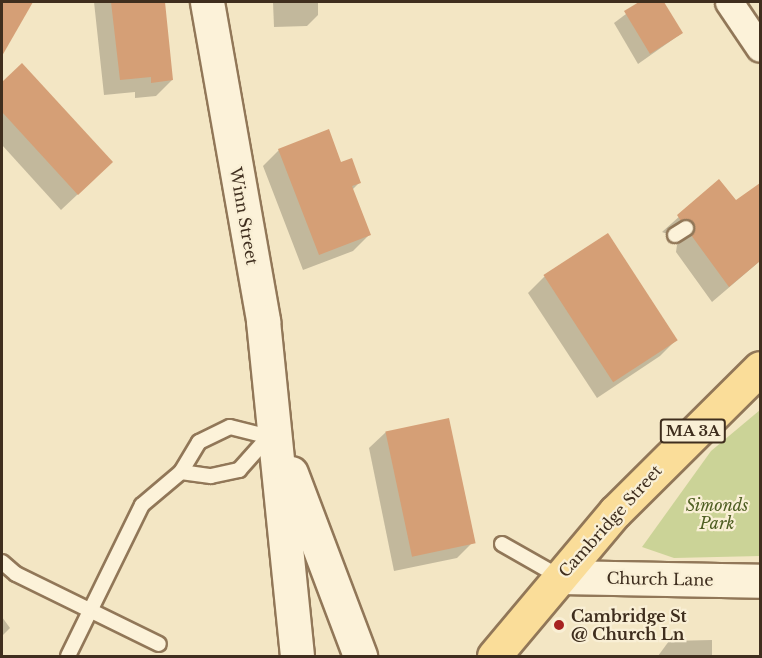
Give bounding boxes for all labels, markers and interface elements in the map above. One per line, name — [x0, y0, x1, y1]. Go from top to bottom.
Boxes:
street label: Winn Street — [226, 166, 262, 266]
road number: MA 3A — [658, 419, 728, 443]
street label: Cambridge Street — [554, 461, 666, 581]
park label: Simonds Park — [686, 495, 748, 533]
street label: Church Lane — [606, 568, 714, 590]
place label: Cambridge St @ Church Ln — [571, 606, 687, 644]
marker: Cambridge St @ Church Ln — [552, 618, 566, 632]

